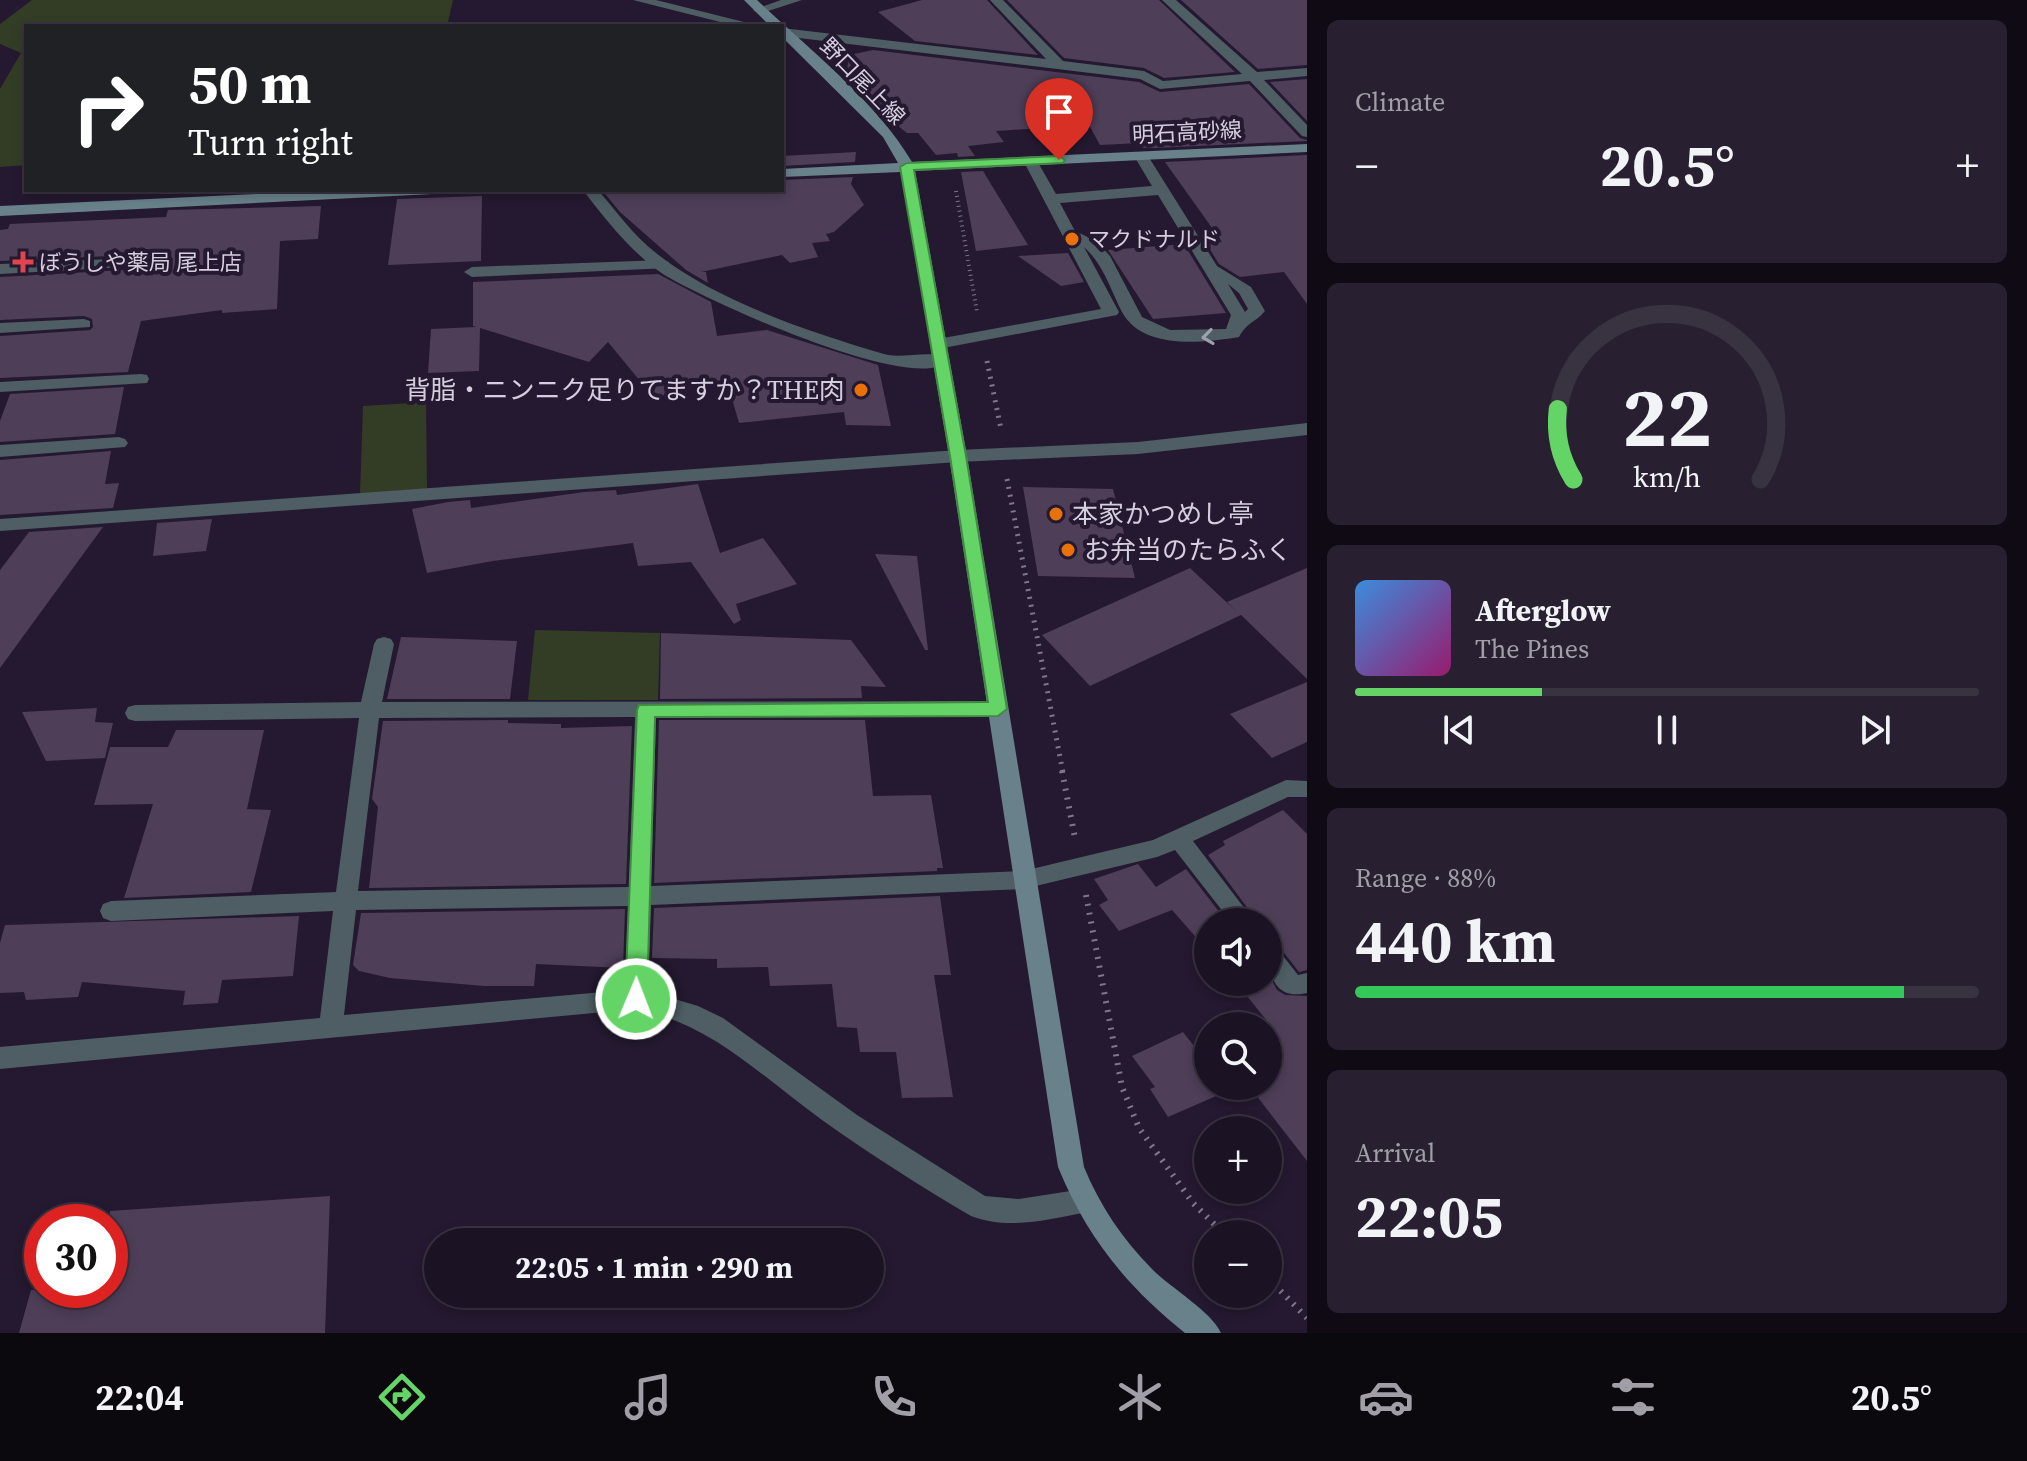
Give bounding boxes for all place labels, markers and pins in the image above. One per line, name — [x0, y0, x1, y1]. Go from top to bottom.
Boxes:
pin — [1025, 78, 1093, 160]
place label: マクドナルド — [1088, 224, 1220, 254]
marker: マクドナルド — [1063, 230, 1081, 248]
place label: ぼうしや薬局 尾上店 — [39, 247, 242, 277]
marker: ぼうしや薬局 尾上店 — [14, 253, 32, 271]
place label: 背脂・ニンニク足りてますか？THE肉 — [404, 372, 845, 408]
marker: 背脂・ニンニク足りてますか？THE肉 — [852, 381, 870, 399]
place label: 本家かつめし亭 — [1072, 496, 1254, 532]
marker: 本家かつめし亭 — [1047, 505, 1065, 523]
place label: お弁当のたらふく — [1084, 532, 1292, 568]
marker: お弁当のたらふく — [1059, 541, 1077, 559]

